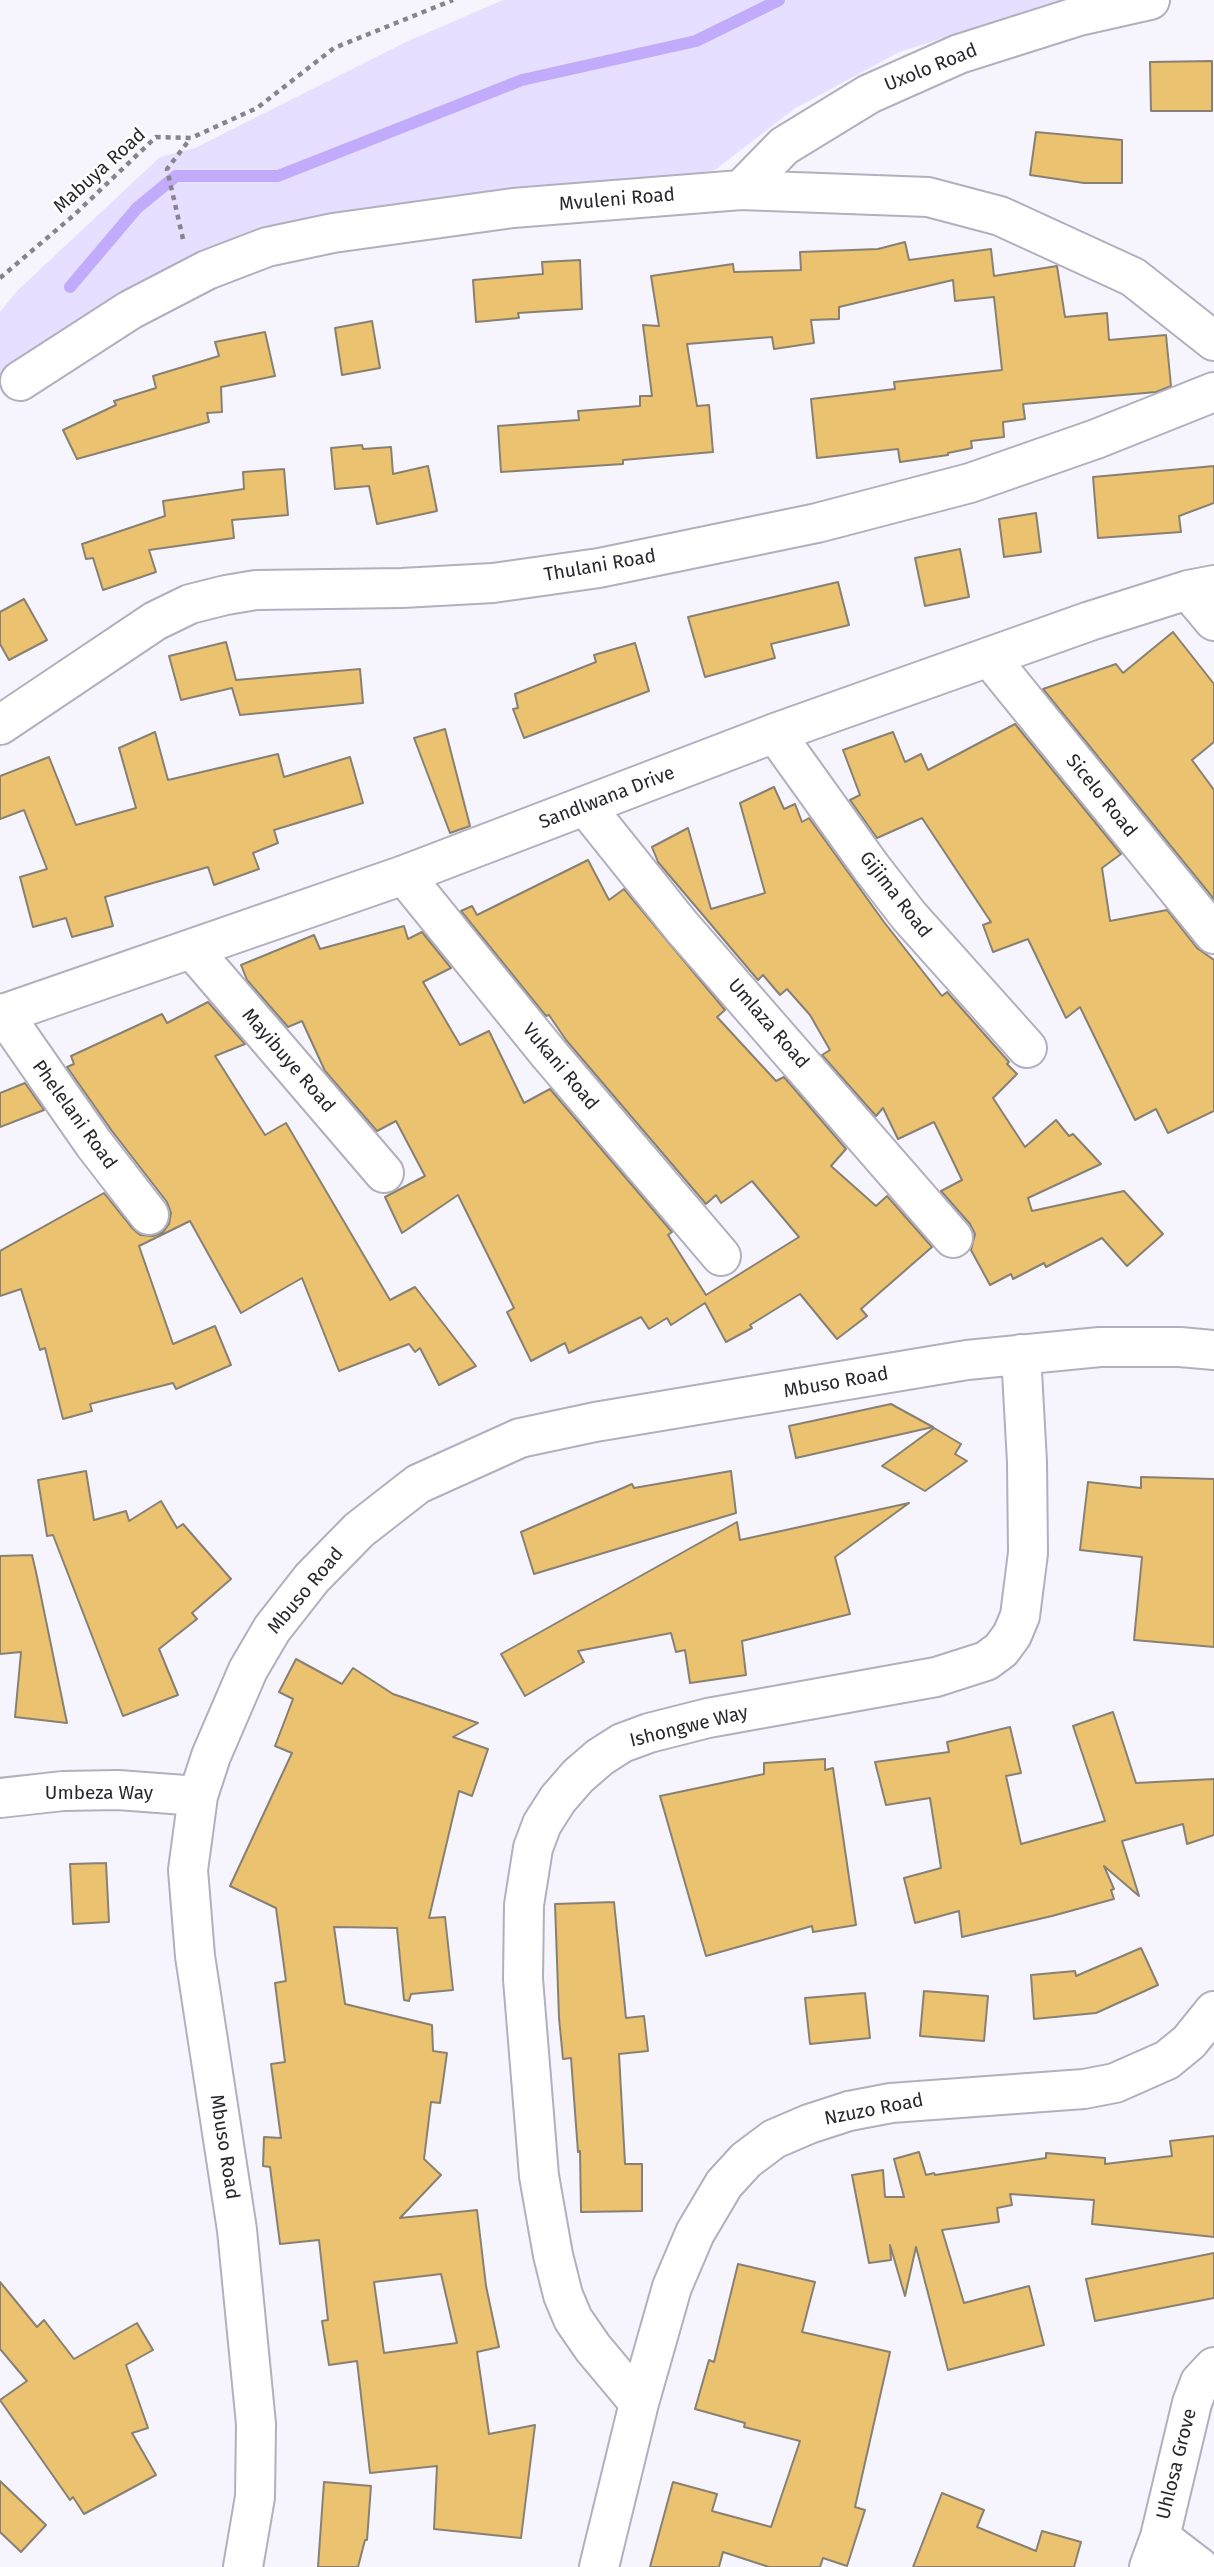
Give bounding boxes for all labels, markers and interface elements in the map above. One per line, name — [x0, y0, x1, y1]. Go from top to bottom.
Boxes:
street label: Uxolo Road — [881, 39, 981, 97]
street label: Mabuya Road — [49, 124, 151, 218]
street label: Mvuleni Road — [558, 184, 676, 216]
street label: Thulani Road — [542, 545, 658, 587]
street label: Sicelo Road — [1061, 750, 1141, 842]
street label: Sandlwana Drive — [536, 762, 678, 834]
street label: Gijima Road — [854, 847, 936, 943]
street label: Umlaza Road — [723, 974, 813, 1074]
street label: Mayibuye Road — [237, 1004, 339, 1118]
street label: Vukani Road — [517, 1019, 603, 1115]
street label: Phelelani Road — [27, 1056, 121, 1174]
street label: Mbuso Road — [782, 1363, 890, 1403]
street label: Mbuso Road — [263, 1543, 349, 1639]
street label: Ishongwe Way — [627, 1701, 751, 1753]
street label: Umbeza Way — [45, 1783, 153, 1805]
street label: Nzuzo Road — [823, 2089, 925, 2131]
street label: Mbuso Road — [204, 2093, 244, 2201]
street label: Uhlosa Grove — [1152, 2406, 1202, 2522]

